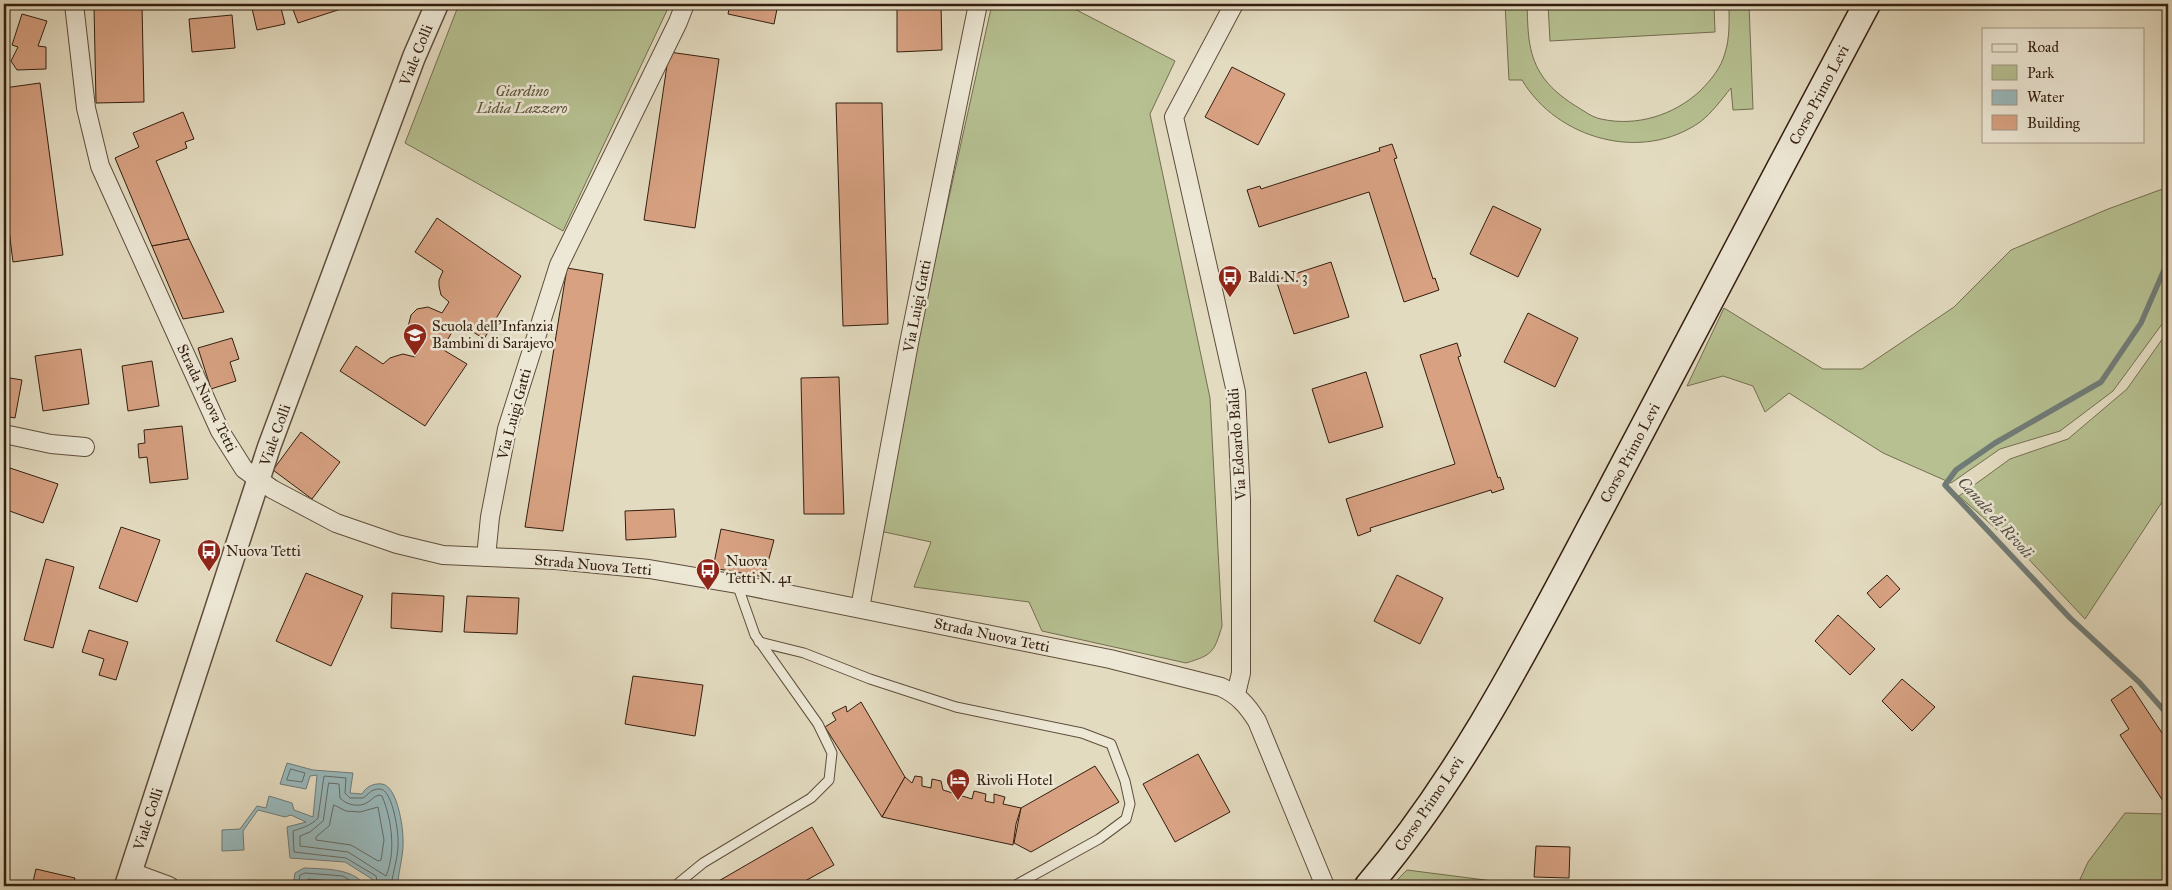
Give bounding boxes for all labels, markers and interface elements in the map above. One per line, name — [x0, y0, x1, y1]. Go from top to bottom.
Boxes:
street label: Viale Colli — [395, 22, 436, 89]
legend — [1982, 28, 2144, 142]
text: Road — [2027, 38, 2059, 56]
street label: Corso Primo Levi — [1785, 42, 1853, 148]
text: Park — [2027, 64, 2054, 82]
park label: Giardino Lidia Lazzero — [476, 82, 568, 117]
text: Water — [2027, 88, 2064, 106]
text: Building — [2027, 114, 2081, 132]
street label: Via Luigi Gatti — [899, 258, 935, 355]
bus stop icon: Baldi N. 3 — [1217, 264, 1243, 298]
place label: Baldi N. 3 — [1248, 268, 1308, 286]
place label: Scuola dell'Infanzia Bambini di Sarajevo — [432, 317, 554, 352]
school or university icon: Scuola dell'Infanzia Bambini di Sarajevo — [402, 322, 428, 356]
street label: Strada Nuova Tetti — [173, 341, 241, 455]
street label: Via Luigi Gatti — [493, 366, 535, 463]
street label: Via Edoardo Baldi — [1224, 387, 1250, 502]
street label: Corso Primo Levi — [1596, 400, 1664, 506]
street label: Viale Colli — [255, 402, 294, 469]
water label: Canale di Rivoli — [1954, 473, 2037, 562]
bus stop icon: Nuova Tetti — [196, 538, 222, 572]
place label: Nuova Tetti — [226, 542, 301, 560]
street label: Strada Nuova Tetti — [534, 551, 652, 579]
place label: Nuova Tetti N. 41 — [726, 552, 792, 587]
bus stop icon: Nuova Tetti N. 41 — [695, 557, 721, 591]
street label: Strada Nuova Tetti — [933, 614, 1051, 656]
street label: Corso Primo Levi — [1391, 753, 1467, 855]
hotel icon: Rivoli Hotel — [945, 767, 971, 801]
place label: Rivoli Hotel — [976, 771, 1054, 789]
street label: Viale Colli — [129, 786, 167, 853]

